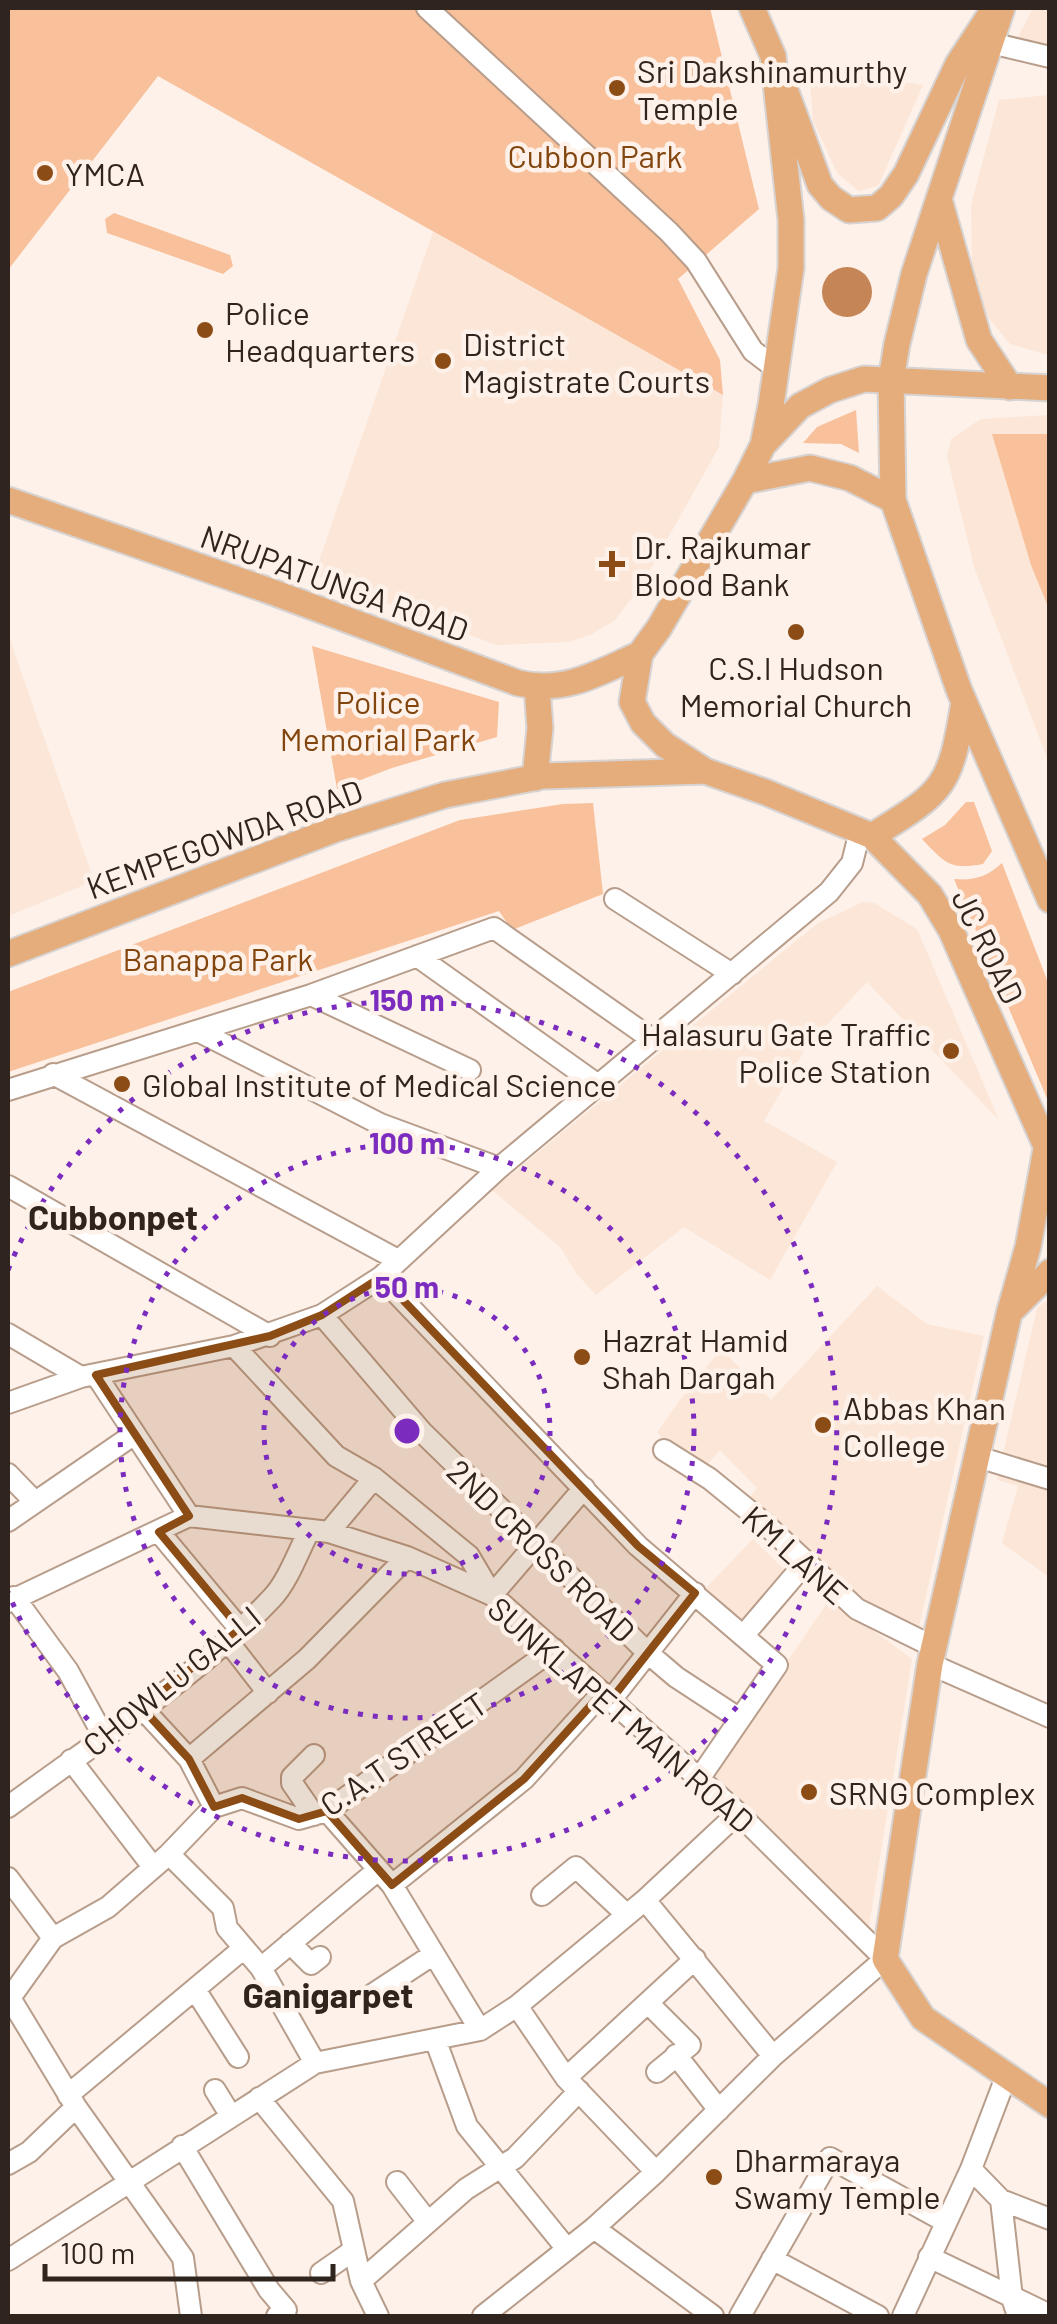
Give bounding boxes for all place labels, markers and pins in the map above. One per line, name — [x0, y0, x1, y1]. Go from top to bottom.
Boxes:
place label: Sri Dakshinamurthy Temple — [637, 51, 907, 126]
marker: Sri Dakshinamurthy Temple — [606, 77, 628, 99]
place label: YMCA — [65, 154, 145, 192]
marker: YMCA — [34, 162, 56, 184]
place label: Police Headquarters — [225, 293, 415, 368]
marker: Police Headquarters — [194, 319, 216, 341]
place label: District Magistrate Courts — [463, 324, 710, 399]
marker: District Magistrate Courts — [432, 350, 454, 372]
place label: Dr. Rajkumar Blood Bank — [634, 527, 811, 602]
marker: Dr. Rajkumar Blood Bank — [599, 551, 625, 577]
marker: C.S.I Hudson Memorial Church — [785, 621, 807, 643]
place label: C.S.I Hudson Memorial Church — [680, 648, 912, 723]
place label: Halasuru Gate Traffic Police Station — [641, 1014, 931, 1089]
marker: Halasuru Gate Traffic Police Station — [940, 1040, 962, 1062]
place label: Global Institute of Medical Science — [142, 1065, 617, 1103]
marker: Global Institute of Medical Science — [111, 1073, 133, 1095]
place label: Hazrat Hamid Shah Dargah — [602, 1320, 789, 1395]
marker: Hazrat Hamid Shah Dargah — [571, 1346, 593, 1368]
place label: Abbas Khan College — [843, 1388, 1006, 1463]
centre of rings — [389, 1413, 425, 1449]
marker: Abbas Khan College — [812, 1414, 834, 1436]
place label: SRNG Complex — [829, 1773, 1035, 1811]
marker: SRNG Complex — [798, 1781, 820, 1803]
place label: Dharmaraya Swamy Temple — [734, 2140, 941, 2215]
marker: Dharmaraya Swamy Temple — [703, 2166, 725, 2188]

